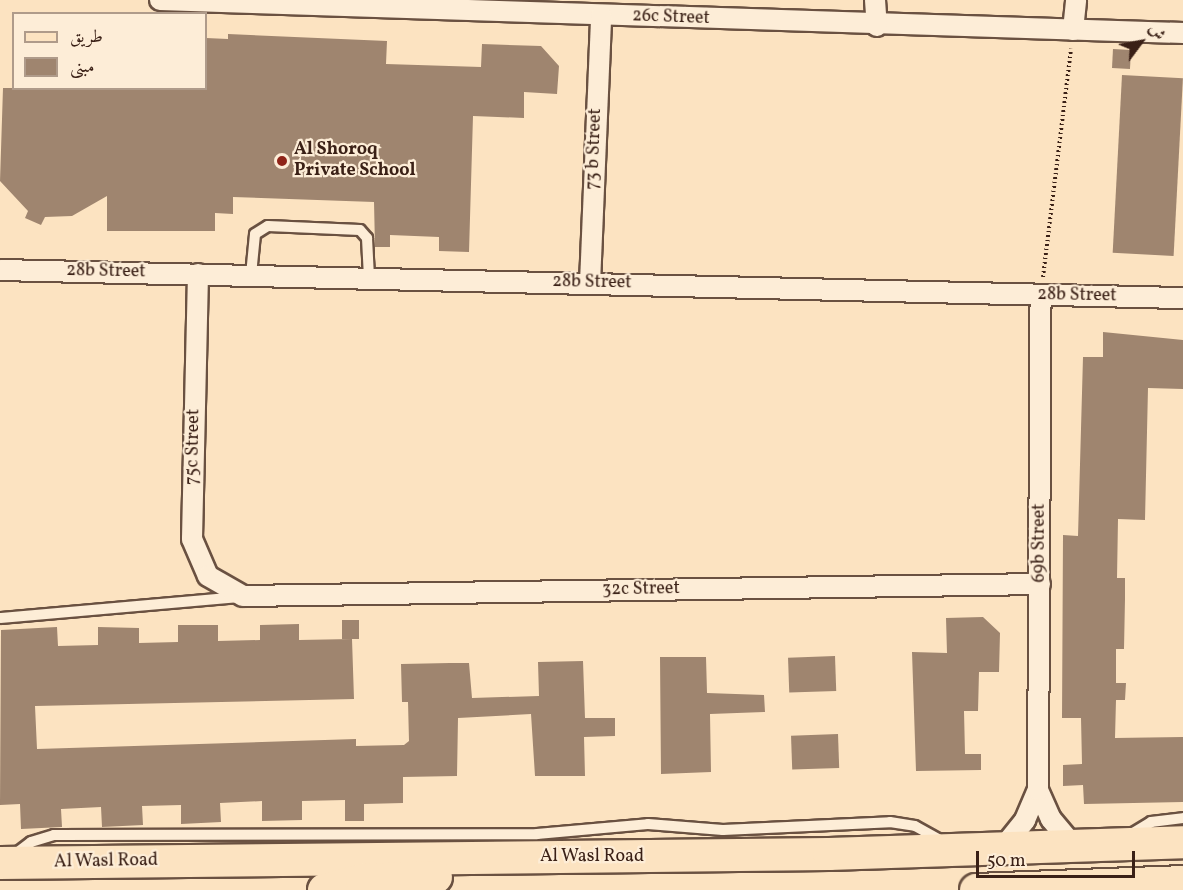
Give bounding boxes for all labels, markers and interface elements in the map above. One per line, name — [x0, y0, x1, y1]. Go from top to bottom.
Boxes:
street label: 26c Street — [632, 6, 710, 30]
legend — [12, 12, 207, 90]
north arrow — [1111, 12, 1171, 72]
text: ش — [1143, 20, 1170, 45]
text: طريق — [70, 25, 103, 50]
text: مبنى — [70, 55, 95, 80]
street label: 73 b Street — [583, 108, 607, 190]
place label: Al Shoroq Private School — [294, 140, 416, 182]
marker: Al Shoroq Private School — [275, 154, 289, 168]
street label: 28b Street — [66, 261, 146, 283]
street label: 28b Street — [552, 272, 632, 294]
street label: 28b Street — [1037, 285, 1117, 307]
street label: 75c Street — [183, 409, 205, 485]
street label: 69b Street — [1029, 503, 1051, 583]
street label: 32c Street — [602, 579, 680, 601]
scale bar — [979, 839, 1138, 877]
street label: Al Wasl Road — [540, 846, 644, 868]
text: 50 m — [987, 849, 1026, 874]
street label: Al Wasl Road — [53, 850, 159, 874]

